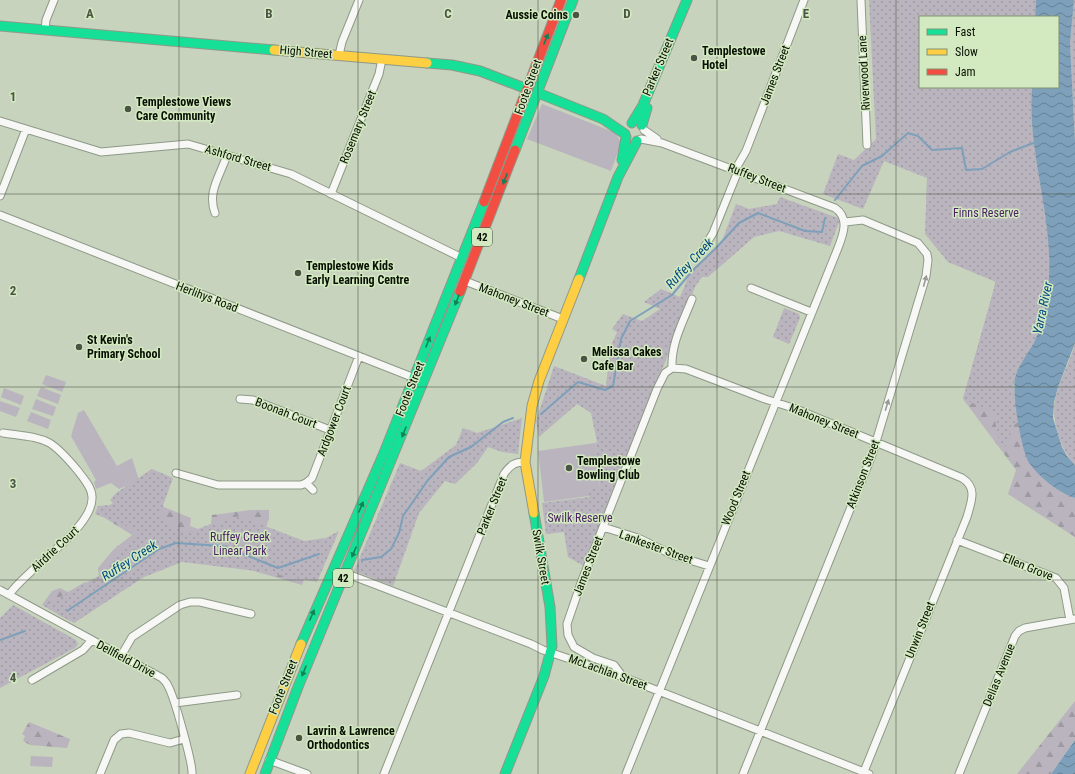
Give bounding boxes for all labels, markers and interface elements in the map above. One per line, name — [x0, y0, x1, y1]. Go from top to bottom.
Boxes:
text: A — [86, 6, 94, 21]
text: B — [265, 6, 273, 21]
text: C — [444, 6, 452, 21]
text: D — [623, 6, 631, 21]
text: E — [803, 6, 810, 21]
place label: Aussie Coins — [505, 8, 569, 22]
marker: Aussie Coins — [571, 10, 581, 20]
legend — [919, 16, 1059, 88]
text: Fast — [955, 25, 976, 39]
one-way arrow — [543, 33, 549, 45]
street label: Riverwood Lane — [855, 35, 873, 111]
street label: Parker Street — [640, 36, 677, 98]
street label: High Street — [279, 43, 333, 61]
street label: James Street — [757, 43, 793, 107]
place label: Templestowe Hotel — [702, 44, 766, 72]
text: Slow — [955, 45, 978, 59]
marker: Templestowe Hotel — [689, 53, 699, 63]
street label: Foote Street — [512, 57, 545, 117]
text: Jam — [955, 65, 976, 79]
street label: Rosemary Street — [337, 88, 379, 166]
text: 1 — [10, 89, 16, 104]
place label: Templestowe Views Care Community — [136, 95, 232, 123]
marker: Templestowe Views Care Community — [123, 104, 133, 114]
street label: Ashford Street — [203, 142, 273, 174]
street label: Ruffey Street — [726, 161, 788, 196]
one-way arrow — [501, 173, 507, 185]
park label: Finns Reserve — [953, 206, 1019, 220]
road number: 42 — [472, 228, 492, 246]
water label: Ruffey Creek — [662, 235, 717, 292]
place label: Templestowe Kids Early Learning Centre — [306, 259, 409, 287]
marker: Templestowe Kids Early Learning Centre — [293, 268, 303, 278]
one-way arrow — [922, 275, 928, 287]
street label: Herlihys Road — [174, 279, 240, 315]
water label: Yarra River — [1030, 279, 1056, 336]
street label: Mahoney Street — [477, 280, 551, 320]
text: 2 — [10, 283, 17, 298]
one-way arrow — [454, 294, 460, 305]
place label: St Kevin's Primary School — [87, 333, 160, 361]
one-way arrow — [426, 336, 432, 348]
marker: St Kevin's Primary School — [74, 342, 84, 352]
place label: Melissa Cakes Cafe Bar — [592, 345, 662, 373]
marker: Melissa Cakes Cafe Bar — [579, 354, 589, 364]
street label: Foote Street — [393, 359, 427, 418]
street label: Ardgower Court — [314, 383, 354, 458]
street label: Boonah Court — [253, 395, 319, 431]
one-way arrow — [884, 399, 890, 411]
street label: Mahoney Street — [787, 401, 861, 441]
one-way arrow — [401, 426, 407, 438]
street label: Atkinson Street — [843, 437, 883, 510]
place label: Templestowe Bowling Club — [577, 454, 641, 482]
marker: Templestowe Bowling Club — [564, 463, 574, 473]
street label: Wood Street — [719, 468, 753, 527]
street label: Parker Street — [474, 474, 510, 537]
text: 3 — [10, 476, 16, 491]
one-way arrow — [358, 501, 364, 512]
park label: Swilk Reserve — [547, 511, 613, 525]
street label: Airdrie Court — [28, 523, 82, 575]
street label: Lankester Street — [617, 527, 695, 567]
street label: Swilk Street — [529, 528, 553, 586]
park label: Ruffey Creek Linear Park — [210, 530, 271, 558]
street label: James Street — [570, 534, 606, 598]
water label: Ruffey Creek — [99, 537, 160, 584]
one-way arrow — [351, 546, 357, 557]
street label: Ellen Grove — [1001, 551, 1055, 584]
road number: 42 — [333, 569, 353, 587]
street label: Unwin Street — [902, 599, 938, 660]
one-way arrow — [310, 609, 316, 621]
street label: Dellfield Drive — [94, 638, 158, 681]
street label: Dellas Avenue — [980, 641, 1018, 708]
street label: McLachlan Street — [567, 651, 650, 693]
street label: Foote Street — [266, 657, 300, 716]
one-way arrow — [300, 666, 306, 678]
text: 4 — [10, 670, 17, 685]
place label: Lavrin & Lawrence Orthodontics — [307, 724, 395, 752]
marker: Lavrin & Lawrence Orthodontics — [294, 733, 304, 743]

